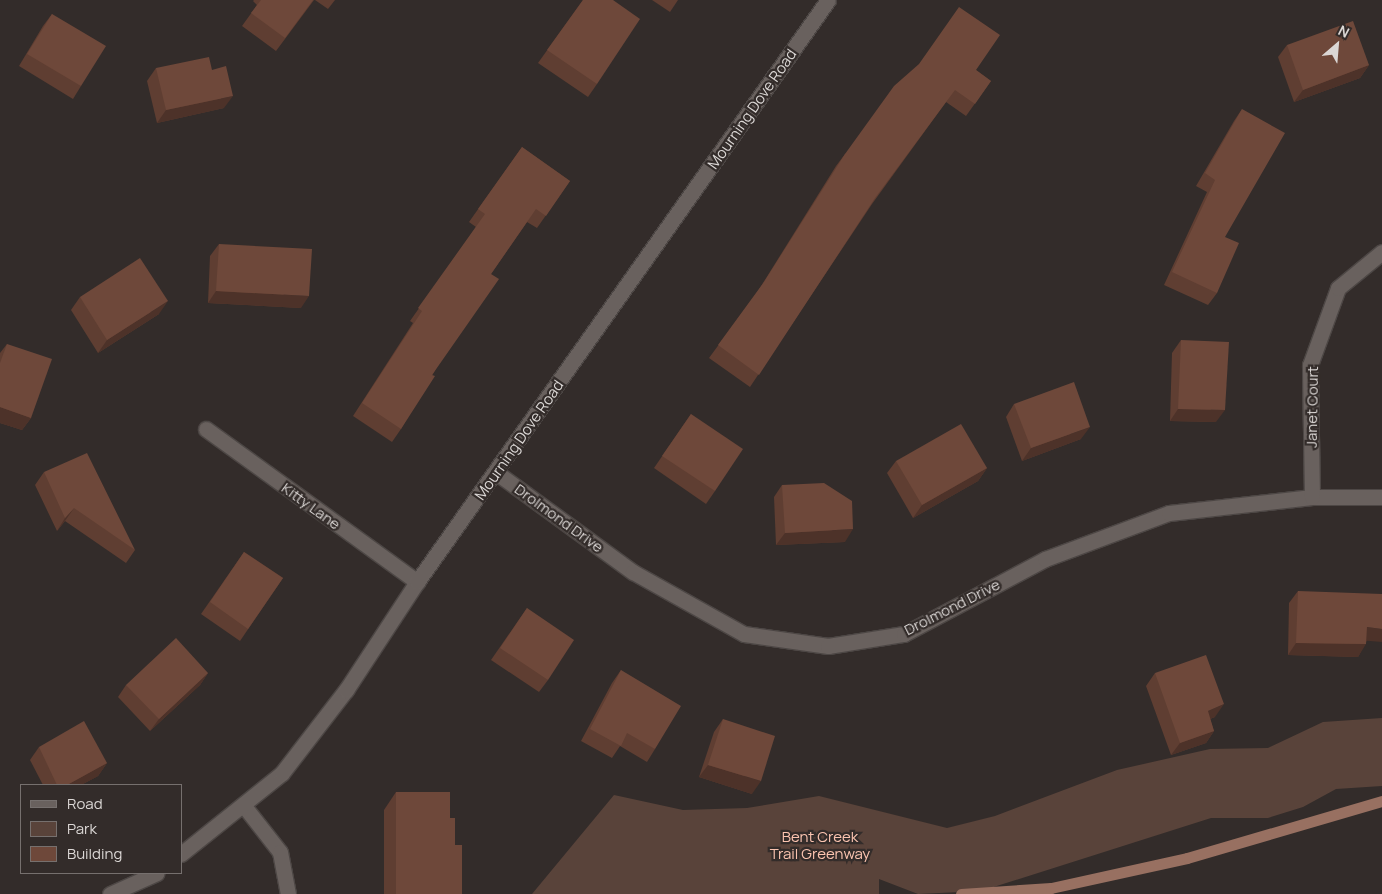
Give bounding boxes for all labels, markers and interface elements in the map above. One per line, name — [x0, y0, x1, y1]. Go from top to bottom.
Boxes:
north arrow — [1312, 20, 1362, 70]
text: N — [1335, 20, 1353, 42]
street label: Mourning Dove Road — [704, 46, 800, 172]
street label: Janet Court — [1302, 366, 1322, 448]
street label: Mourning Dove Road — [471, 377, 567, 503]
street label: Kitty Lane — [278, 479, 344, 533]
street label: Drolmond Drive — [511, 480, 607, 556]
street label: Drolmond Drive — [901, 575, 1003, 639]
legend — [20, 784, 182, 874]
text: Road — [67, 793, 103, 814]
text: Park — [67, 818, 97, 839]
park label: Bent Creek Trail Greenway — [770, 827, 870, 862]
text: Building — [67, 843, 122, 864]

